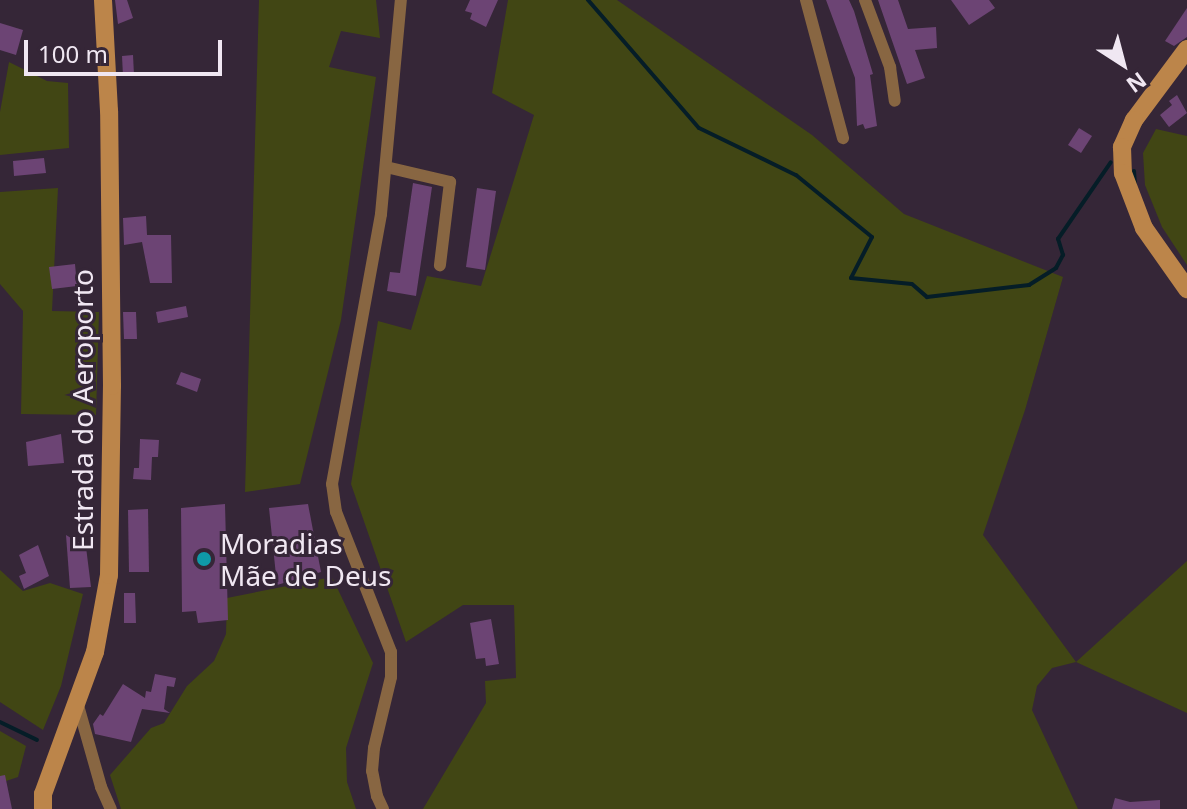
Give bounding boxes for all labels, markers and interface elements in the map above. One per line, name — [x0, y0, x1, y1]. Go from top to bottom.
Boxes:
scale bar — [28, 24, 226, 74]
north arrow — [1083, 24, 1163, 104]
text: 100 m — [38, 37, 108, 70]
text: N — [1121, 66, 1153, 101]
street label: Estrada do Aeroporto — [65, 269, 99, 551]
place label: Moradias Mãe de Deus — [220, 526, 391, 592]
marker: Moradias Mãe de Deus — [195, 550, 213, 568]

